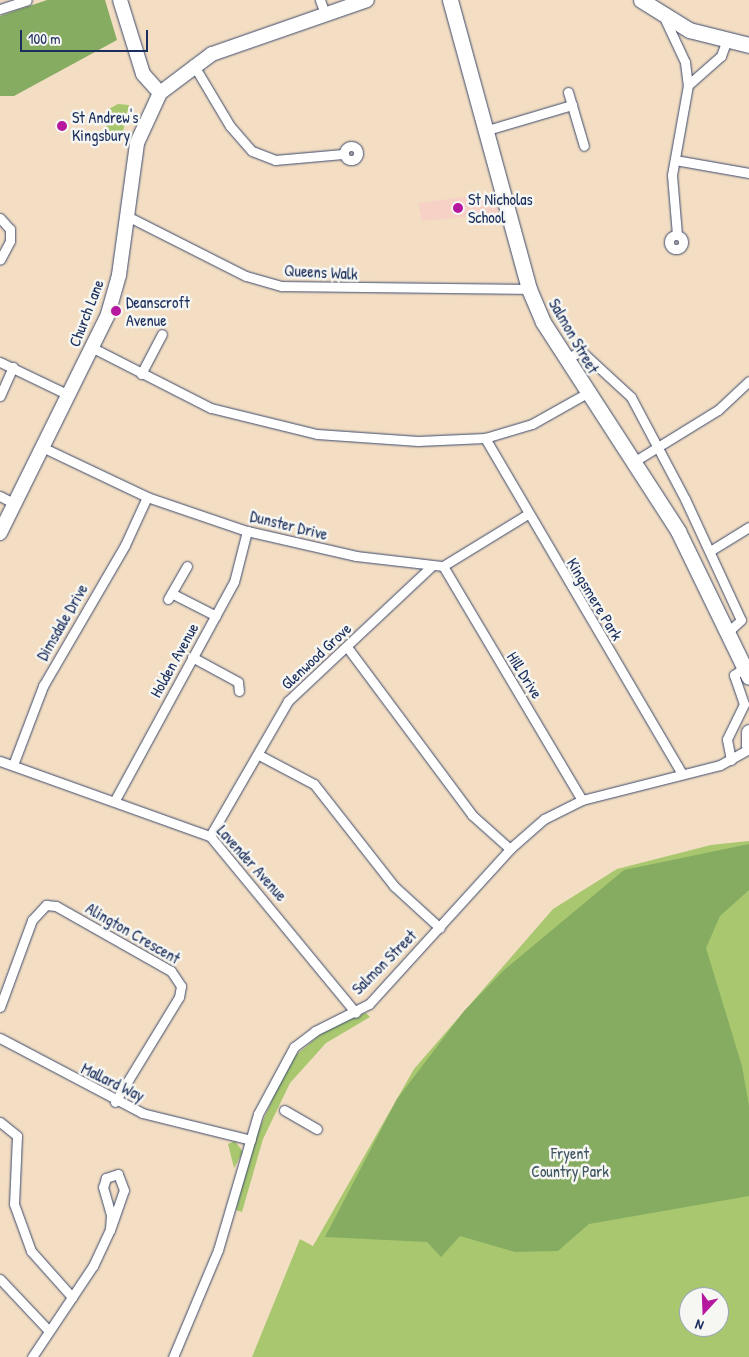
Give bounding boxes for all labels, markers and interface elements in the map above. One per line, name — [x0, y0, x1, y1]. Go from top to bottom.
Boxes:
scale bar — [22, 20, 150, 52]
text: 100 m — [28, 28, 61, 49]
place label: St Andrew's Kingsbury — [72, 107, 139, 145]
marker: St Andrew's Kingsbury — [56, 120, 68, 132]
place label: St Nicholas School — [468, 189, 533, 227]
marker: St Nicholas School — [452, 202, 464, 214]
street label: Queens Walk — [284, 260, 358, 284]
street label: Church Lane — [64, 277, 108, 349]
place label: Deanscroft Avenue — [126, 292, 190, 330]
street label: Salmon Street — [545, 295, 603, 377]
marker: Deanscroft Avenue — [110, 305, 122, 317]
street label: Dunster Drive — [248, 506, 330, 544]
street label: Kingsmere Park — [563, 554, 627, 644]
street label: Dimsdale Drive — [32, 580, 92, 664]
street label: Holden Avenue — [146, 619, 202, 701]
street label: Glenwood Grove — [277, 619, 355, 693]
street label: Hill Drive — [503, 648, 547, 702]
street label: Lavender Avenue — [213, 821, 291, 905]
street label: Alington Crescent — [82, 898, 184, 968]
street label: Salmon Street — [348, 926, 420, 998]
street label: Mallard Way — [78, 1058, 148, 1106]
park label: Fryent Country Park — [531, 1143, 609, 1181]
north arrow — [679, 1287, 729, 1337]
text: N — [692, 1315, 706, 1336]

